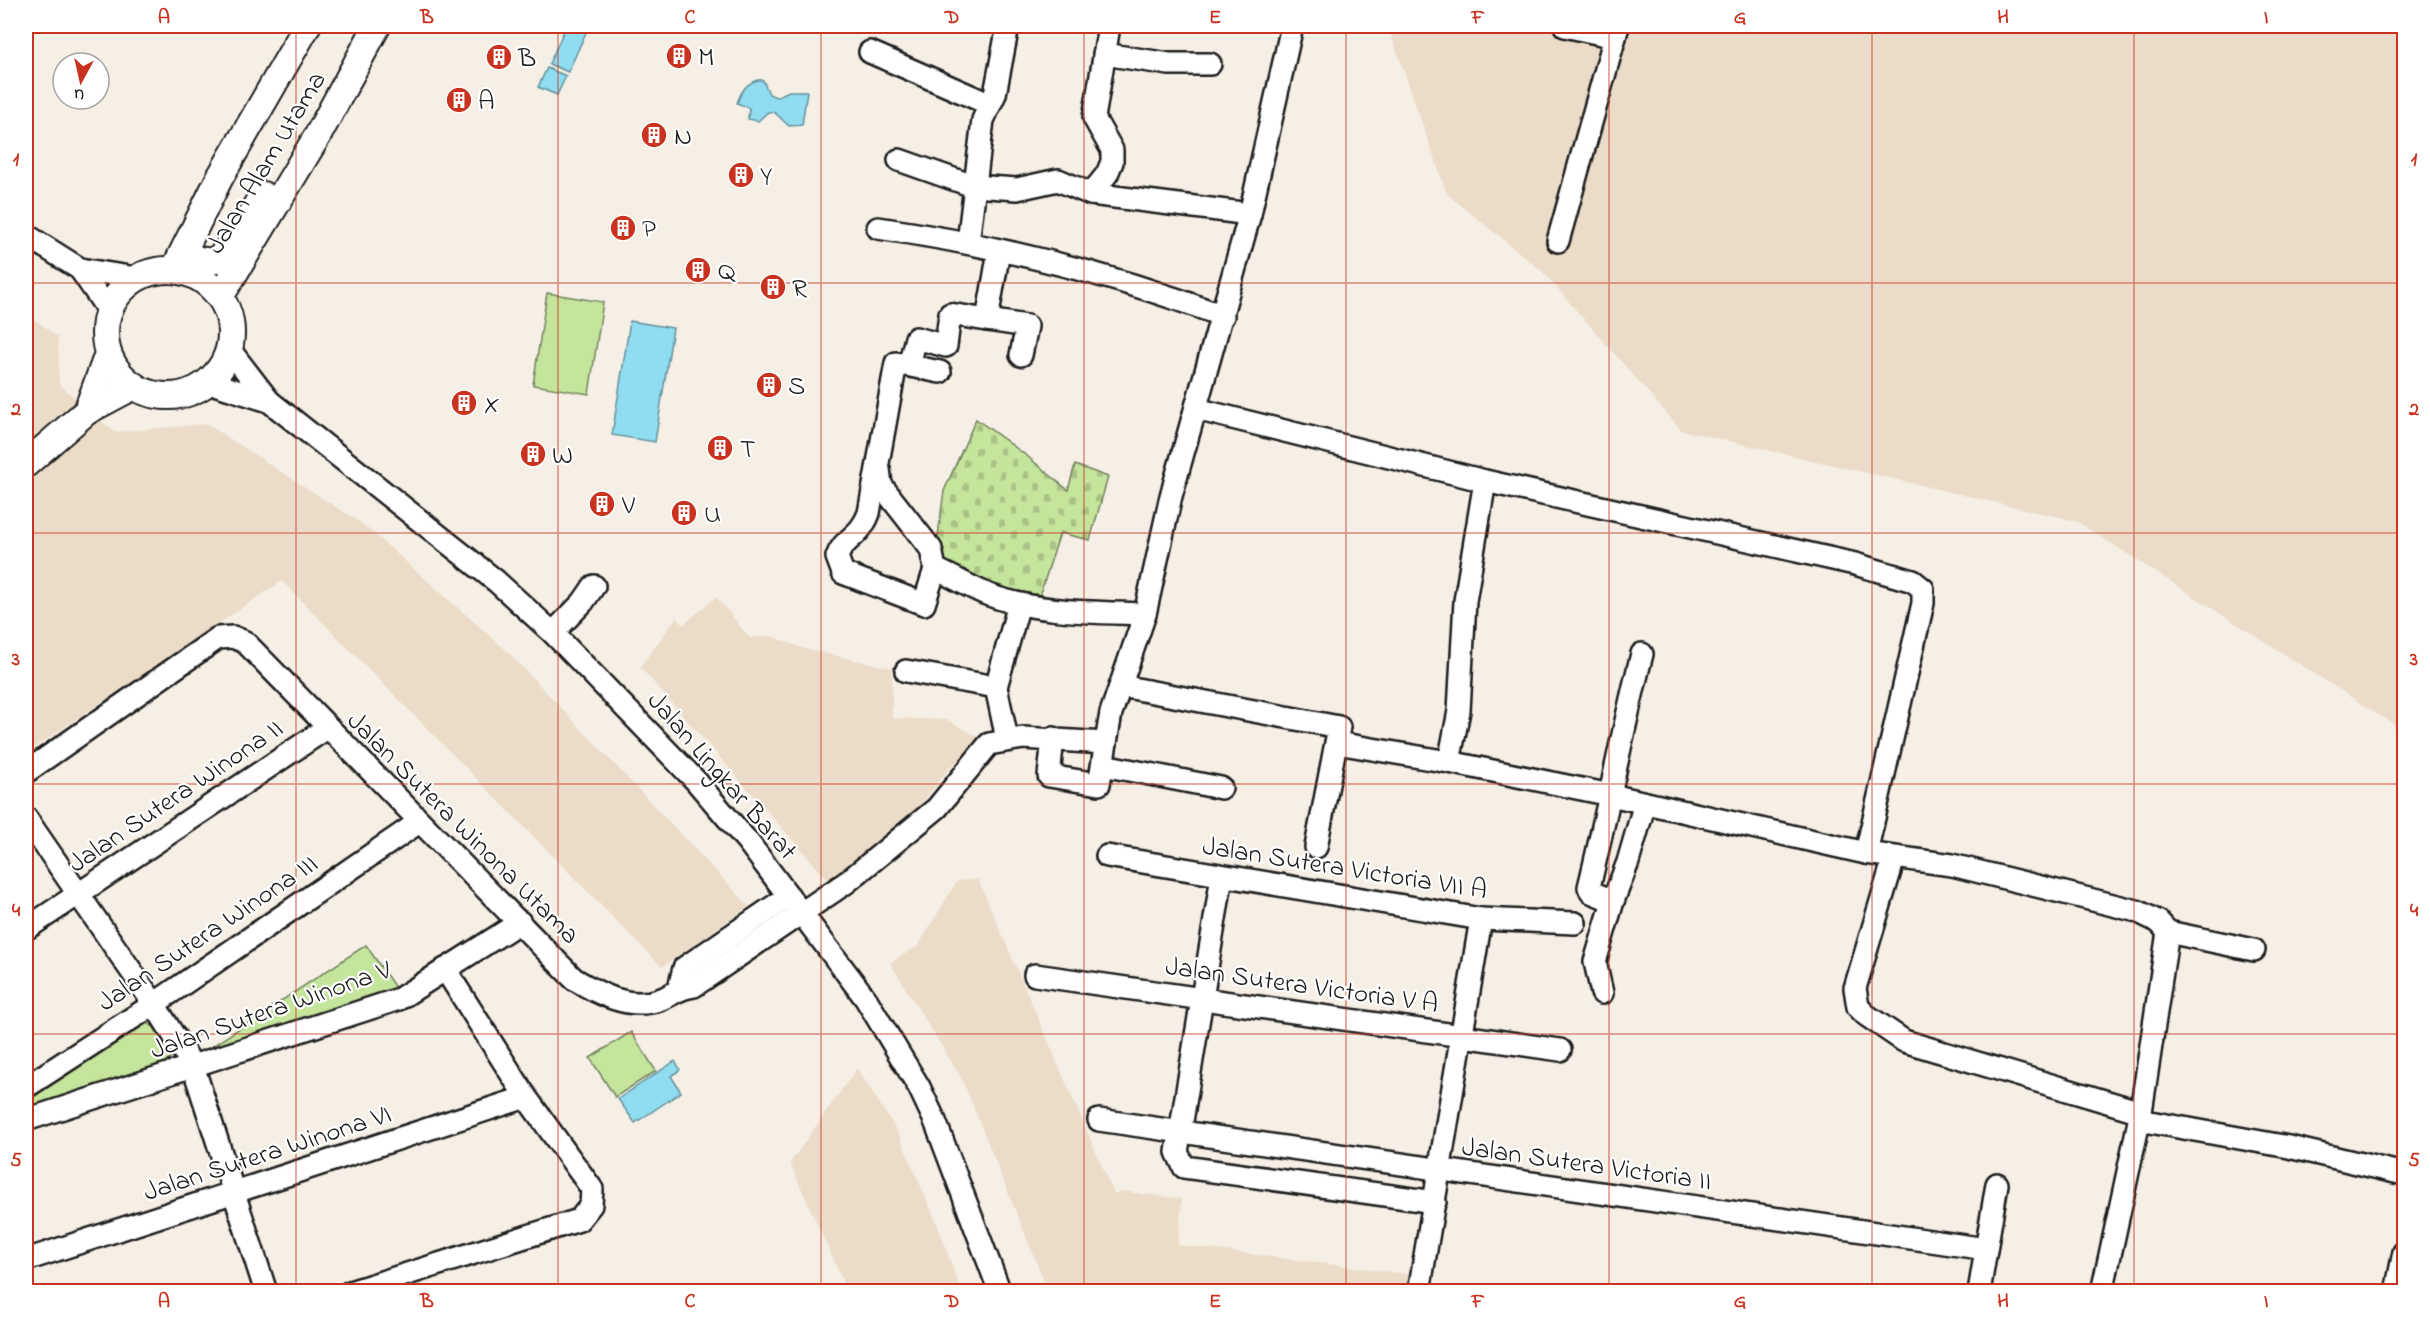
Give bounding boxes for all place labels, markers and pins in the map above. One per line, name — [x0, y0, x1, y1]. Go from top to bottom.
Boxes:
place label: M — [698, 39, 714, 78]
place label: B — [517, 40, 536, 79]
building icon: M — [664, 41, 694, 71]
building icon: B — [484, 42, 514, 72]
place label: A — [478, 83, 495, 122]
building icon: A — [444, 85, 474, 115]
place label: N — [674, 118, 692, 157]
building icon: N — [639, 120, 669, 150]
place label: Y — [760, 158, 773, 197]
building icon: Y — [726, 160, 756, 190]
place label: P — [642, 211, 656, 250]
building icon: P — [608, 213, 638, 243]
place label: Q — [718, 253, 736, 292]
building icon: Q — [683, 255, 713, 285]
place label: R — [792, 270, 807, 309]
building icon: R — [758, 272, 788, 302]
place label: S — [788, 368, 805, 407]
building icon: S — [754, 370, 784, 400]
place label: X — [484, 386, 500, 425]
building icon: X — [449, 388, 479, 418]
place label: T — [740, 431, 755, 470]
building icon: T — [705, 433, 735, 463]
place label: W — [552, 437, 573, 476]
building icon: W — [518, 439, 548, 469]
place label: V — [621, 487, 635, 526]
building icon: V — [587, 489, 617, 519]
place label: U — [704, 496, 721, 535]
building icon: U — [669, 498, 699, 528]

